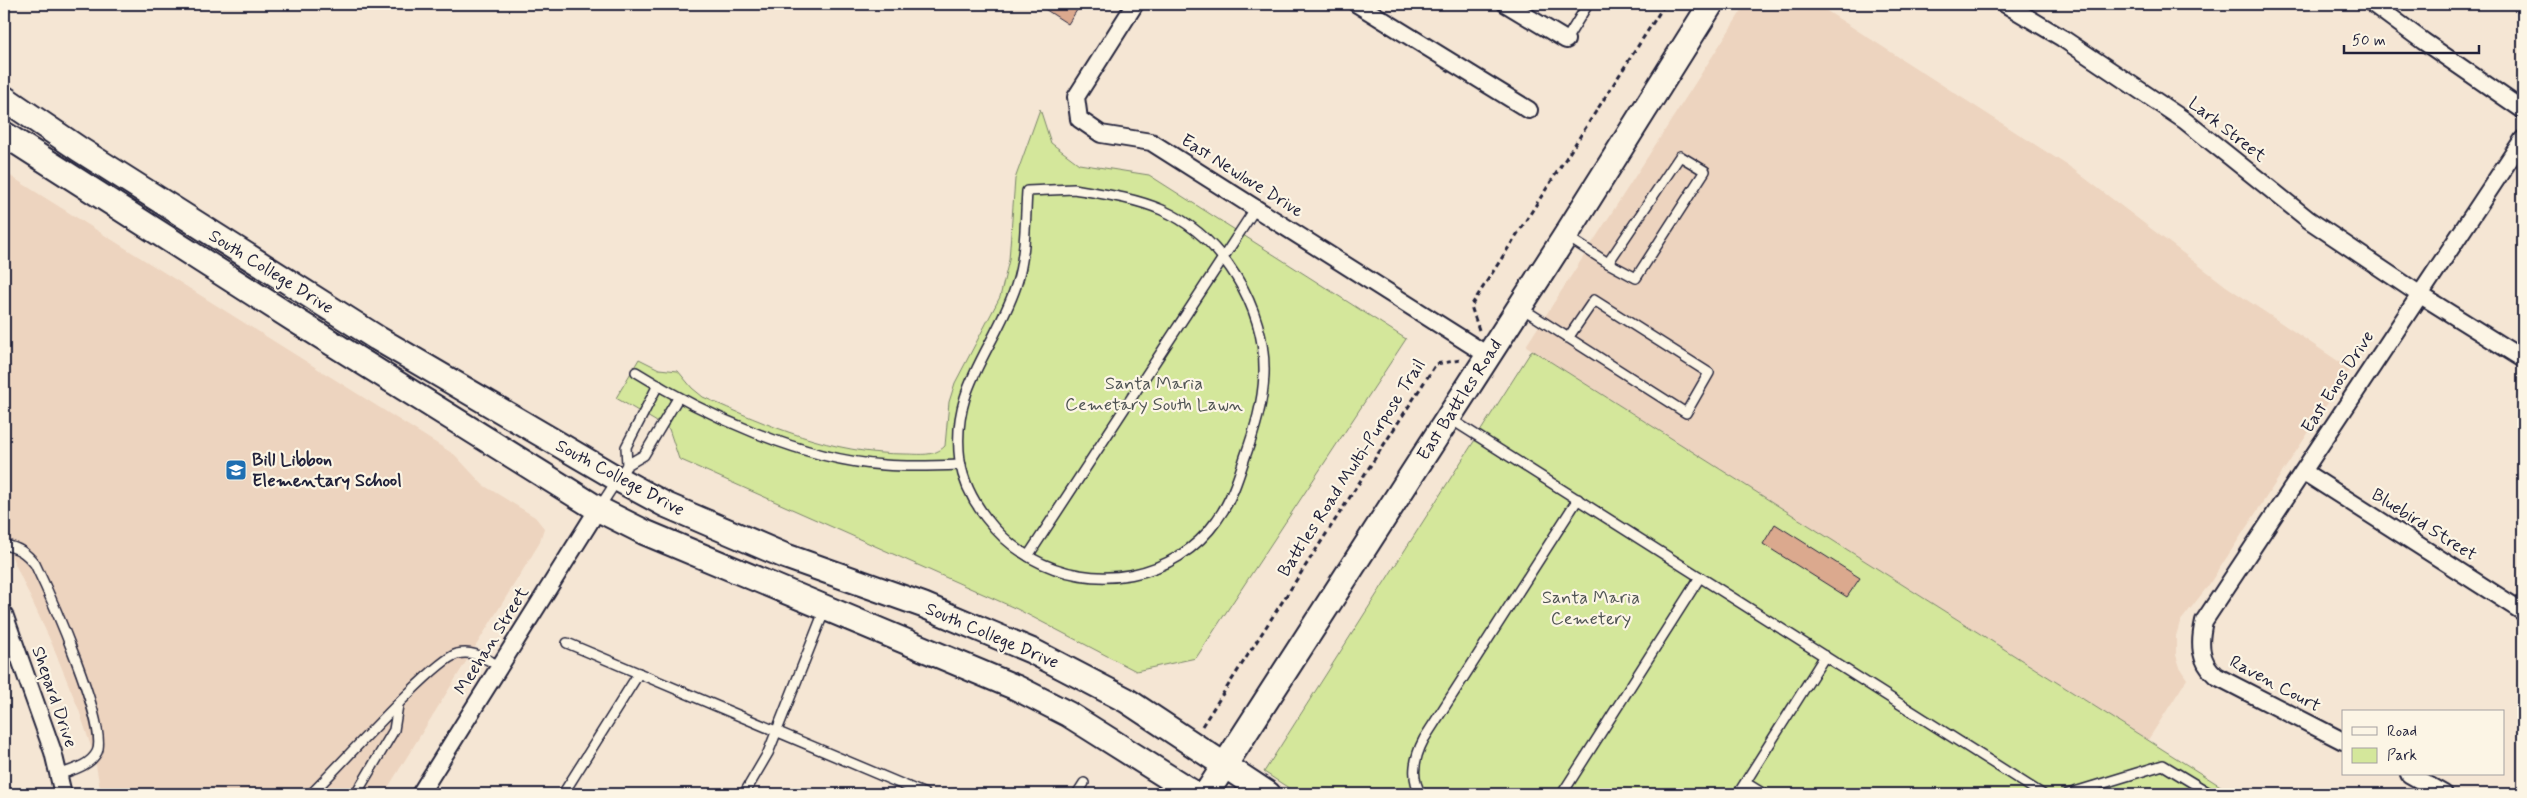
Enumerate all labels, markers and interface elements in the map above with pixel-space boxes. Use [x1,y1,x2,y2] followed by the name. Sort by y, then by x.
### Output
[2344,22,2480,54] scale bar
[2352,31,2386,51] text: 50 m
[2183,92,2271,168] street label: Lark Street
[1176,129,1308,223] street label: East Newlove Drive
[204,224,338,320] street label: South College Drive
[2296,326,2380,438] street label: East Enos Drive
[1412,335,1508,465] street label: East Battles Road
[1272,354,1432,582] street label: Battles Road Multi-Purpose Trail
[1065,372,1243,417] park label: Santa Maria Cemetary South Lawn
[551,434,689,522] street label: South College Drive
[252,448,402,493] place label: Bill Libbon Elementary School
[224,458,248,482] school or university icon: Bill Libbon Elementary School
[2367,483,2481,567] street label: Bluebird Street
[449,582,535,700] street label: Meehan Street
[1542,586,1640,631] park label: Santa Maria Cemetery
[922,597,1062,675] street label: South College Drive
[25,643,83,751] street label: Shepard Drive
[2225,650,2325,718] street label: Raven Court
[2342,710,2504,776] legend
[2387,722,2417,742] text: Road
[2387,746,2417,766] text: Park

